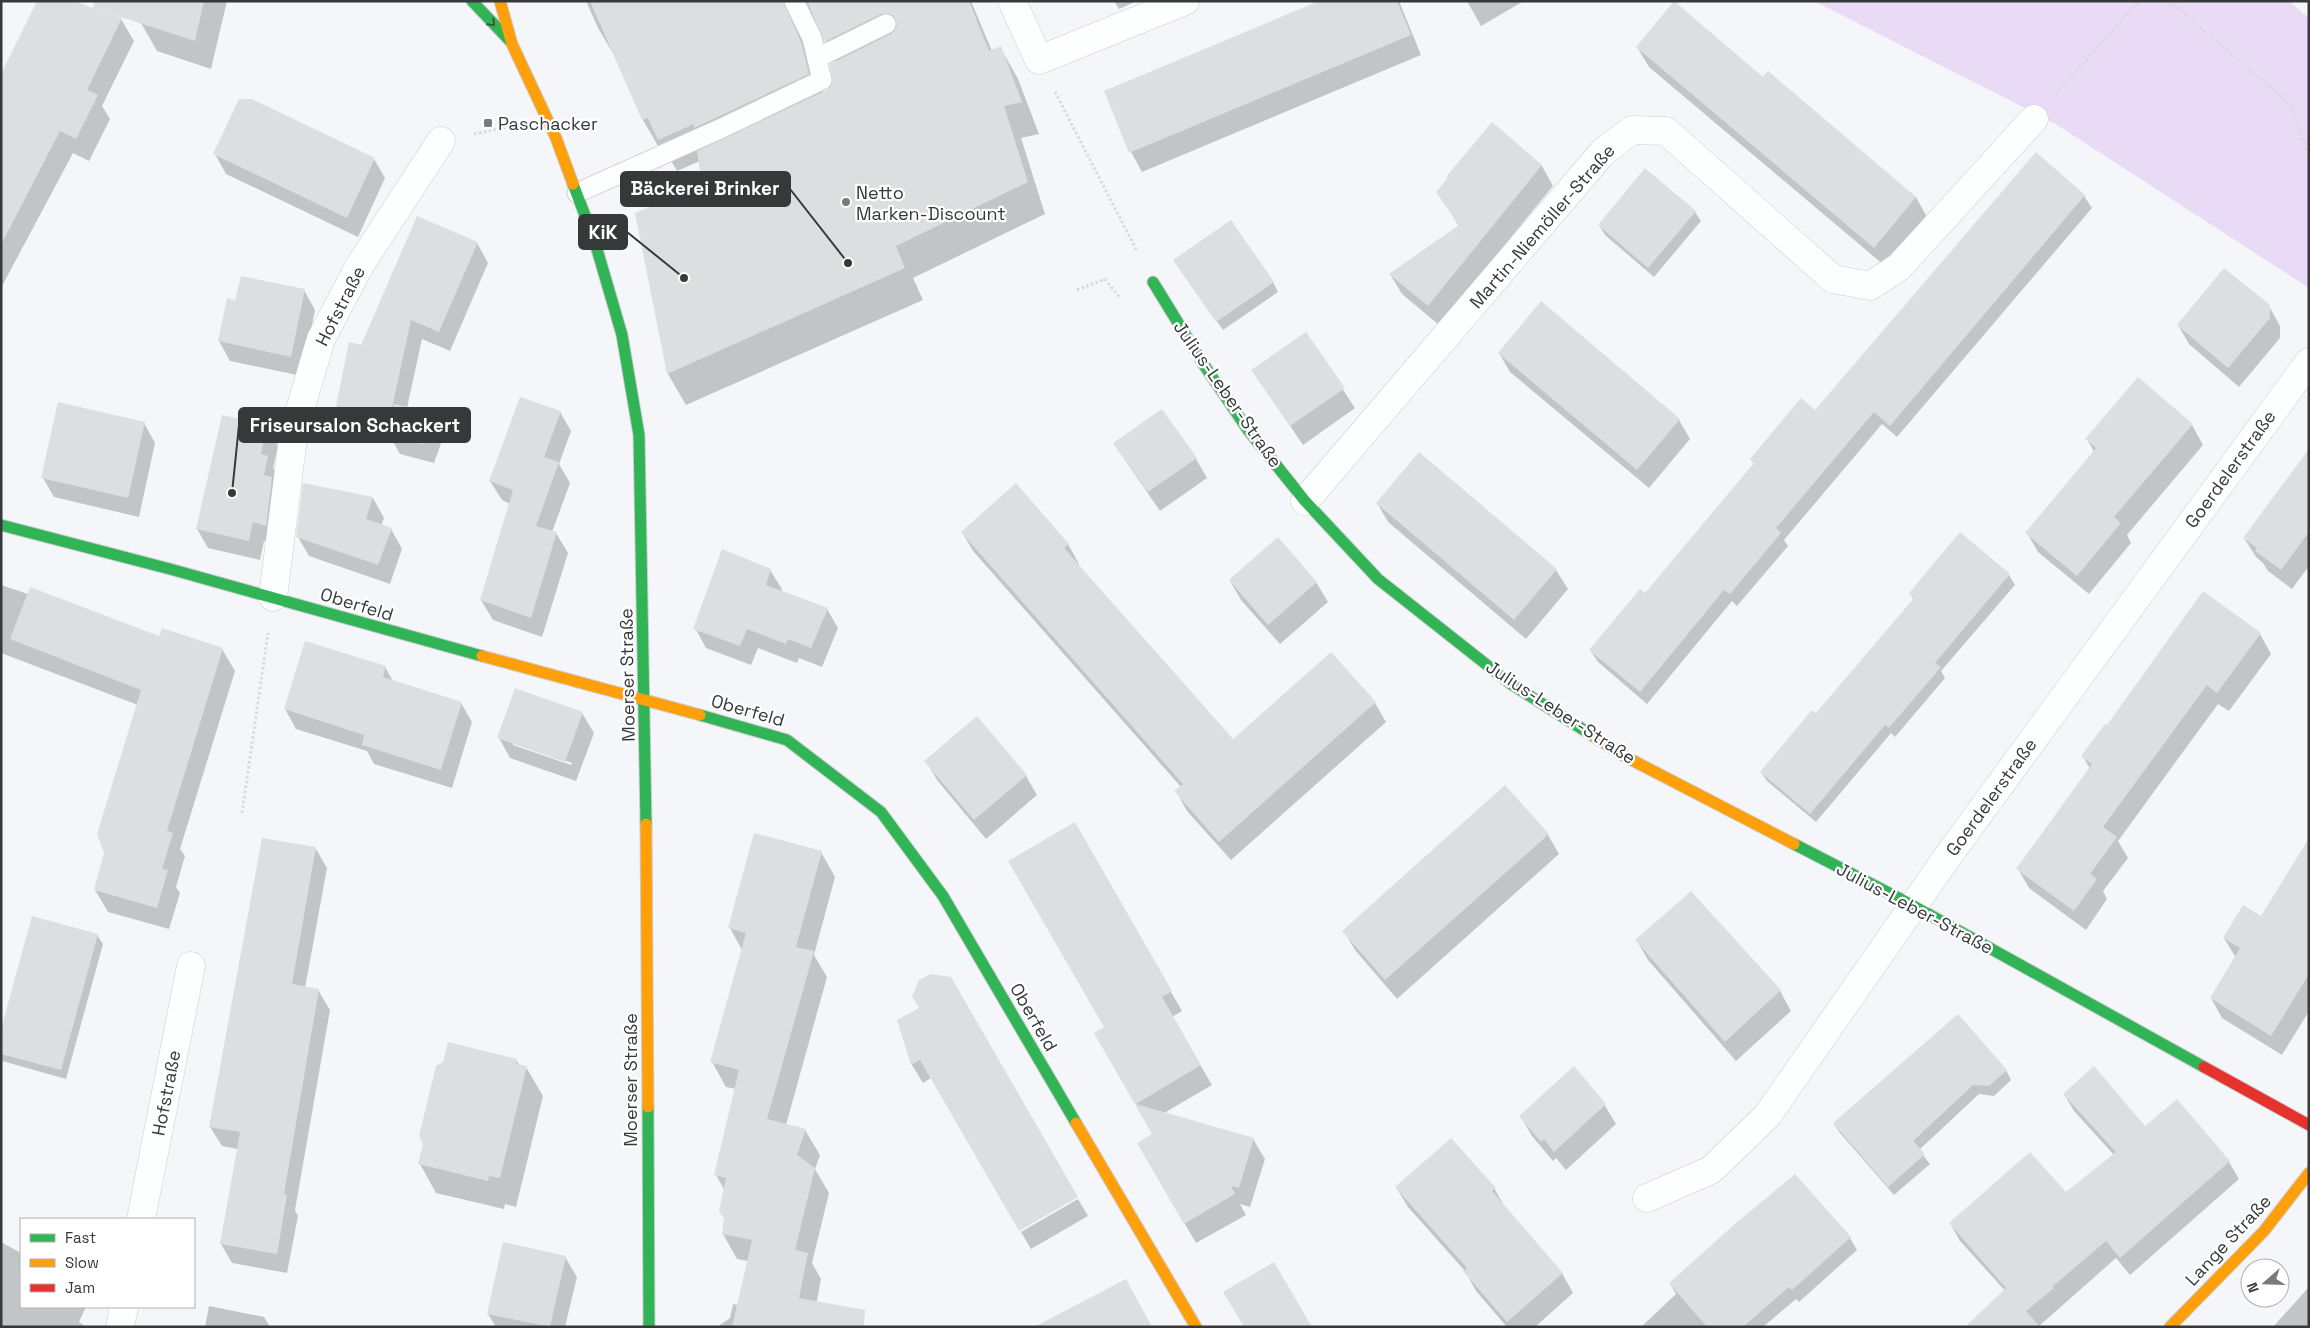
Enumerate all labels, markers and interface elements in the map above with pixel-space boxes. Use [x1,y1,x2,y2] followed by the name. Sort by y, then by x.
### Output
[486,17,495,26] one-way arrow
[498,112,598,135] place label: Paschacker
[482,117,494,129] marker: Paschacker
[1464,139,1620,313] street label: Martin-Niemöller-Straße
[621,172,790,206] callout: Bäckerei Brinker
[630,176,780,201] text: Bäckerei Brinker
[856,181,1006,225] place label: Netto Marken-Discount
[840,196,852,208] marker: Netto Marken-Discount
[579,215,627,249] callout: KiK
[589,220,618,245] text: KiK
[310,262,370,350] street label: Hofstraße
[1169,316,1287,472] street label: Julius-Leber-Straße
[2179,405,2281,533] street label: Goerdelerstraße
[239,408,470,442] callout: Friseursalon Schackert
[250,413,460,438] text: Friseursalon Schackert
[318,582,396,626] street label: Oberfeld
[614,608,640,742] street label: Moerser Straße
[1482,655,1640,769] street label: Julius-Leber-Straße
[709,689,787,731] street label: Oberfeld
[1940,733,2042,861] street label: Goerdelerstraße
[1833,857,1997,959] street label: Julius-Leber-Straße
[1005,979,1063,1055] street label: Oberfeld
[619,1013,642,1147] street label: Moerser Straße
[146,1048,186,1138] street label: Hofstraße
[2180,1190,2276,1290] street label: Lange Straße
[20,1218,195,1308] legend
[65,1228,96,1247] text: Fast
[65,1253,99,1272] text: Slow
[2240,1258,2290,1308] north arrow
[65,1278,95,1297] text: Jam
[2243,1280,2263,1295] text: N

